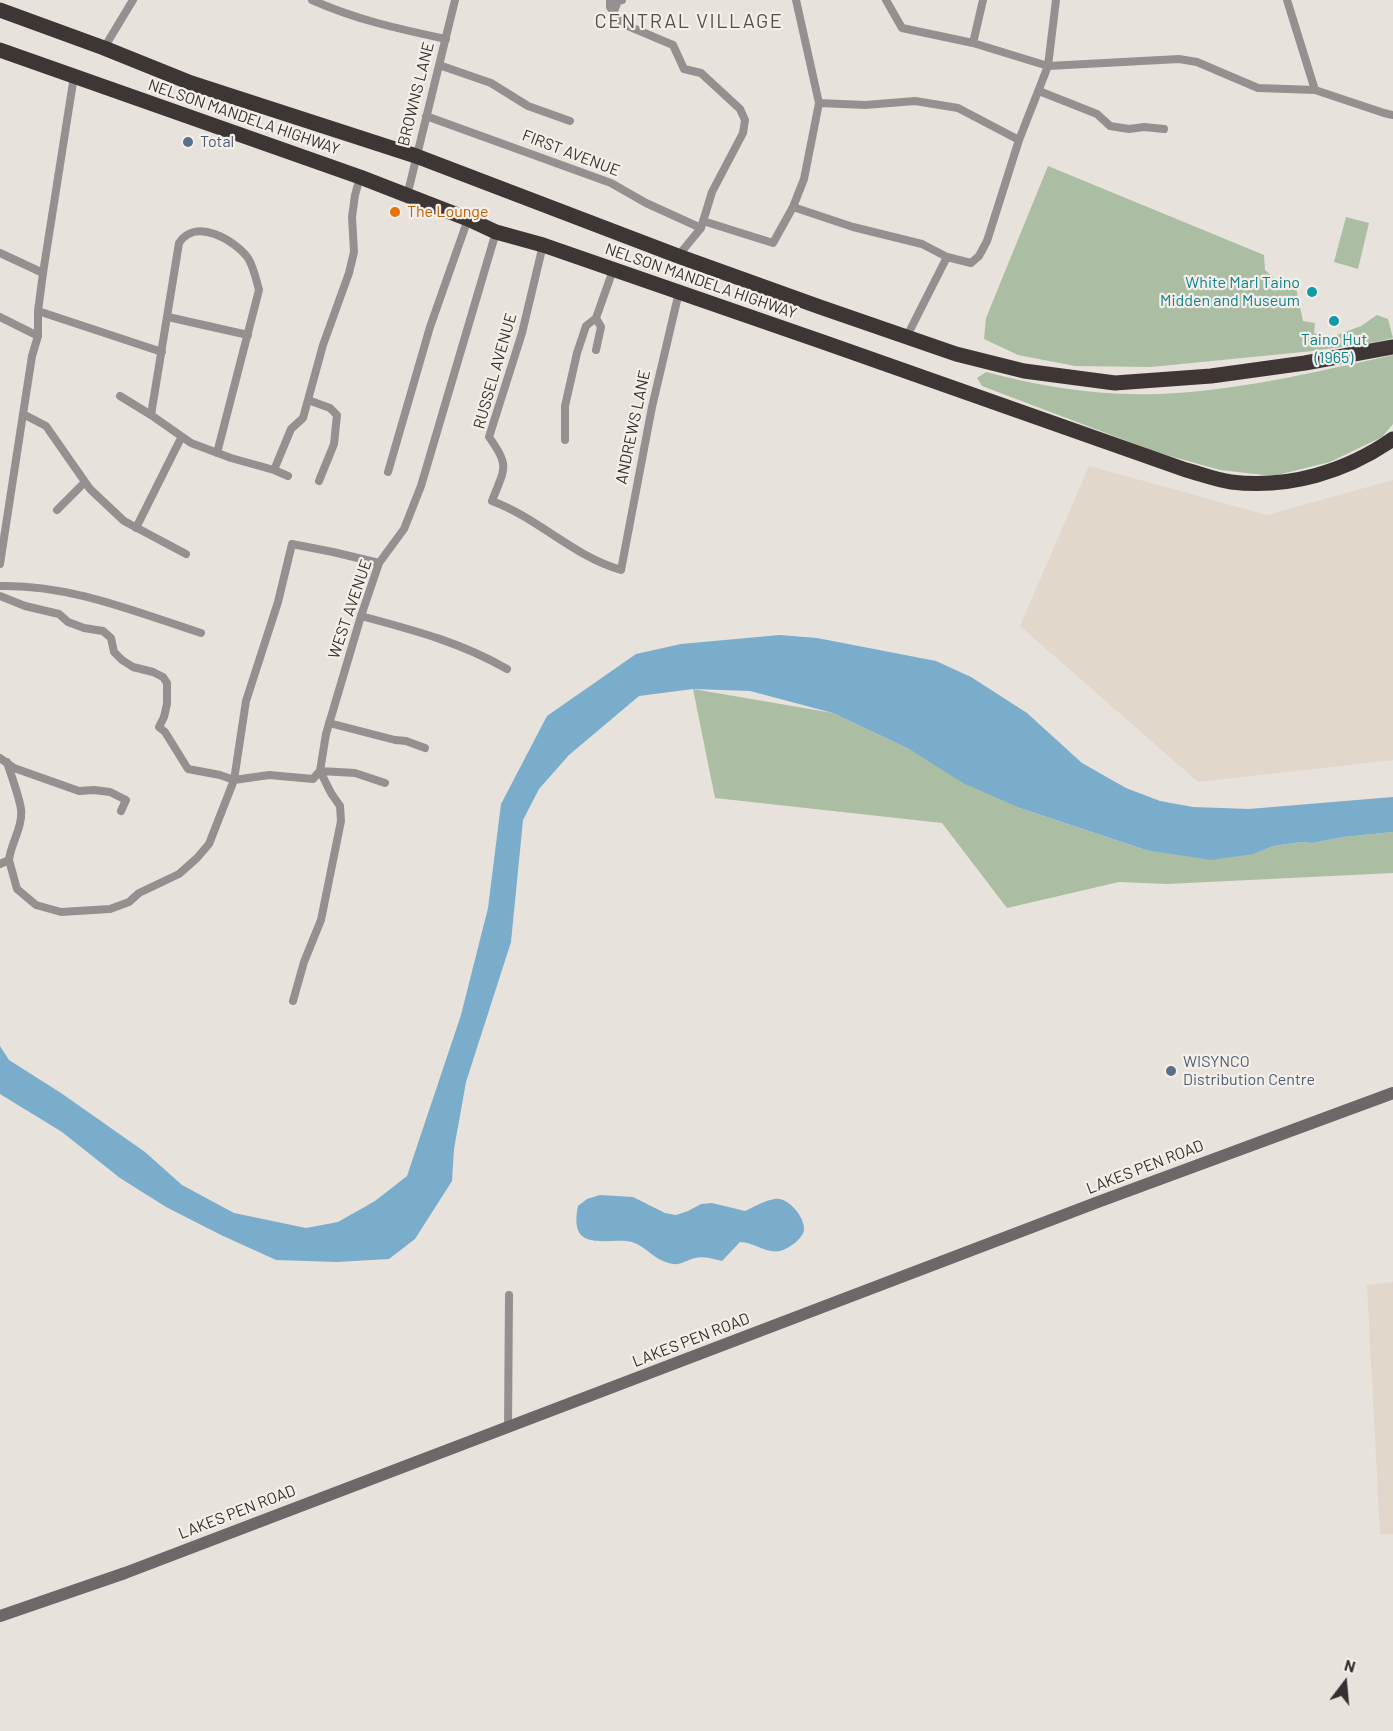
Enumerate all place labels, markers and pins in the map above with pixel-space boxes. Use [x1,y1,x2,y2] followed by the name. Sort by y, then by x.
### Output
[200,132,234,152] place label: Total
[181,135,195,149] marker: Total
[407,202,488,222] place label: The Lounge
[388,205,402,219] marker: The Lounge
[1160,273,1300,311] place label: White Marl Taino Midden and Museum
[1305,285,1319,299] marker: White Marl Taino Midden and Museum
[1327,314,1341,328] marker: Taino Hut (1965)
[1301,330,1367,368] place label: Taino Hut (1965)
[1183,1052,1315,1090] place label: WISYNCO Distribution Centre
[1164,1064,1178,1078] marker: WISYNCO Distribution Centre

